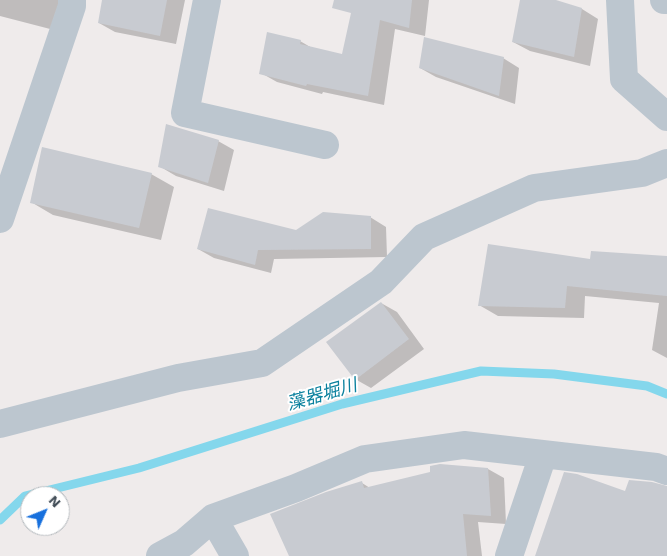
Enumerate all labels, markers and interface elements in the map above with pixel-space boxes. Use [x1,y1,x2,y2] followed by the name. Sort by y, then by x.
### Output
[284,375,360,415] water label: 藻器堀川
[20,486,70,536] north arrow
[46,492,64,511] text: N

